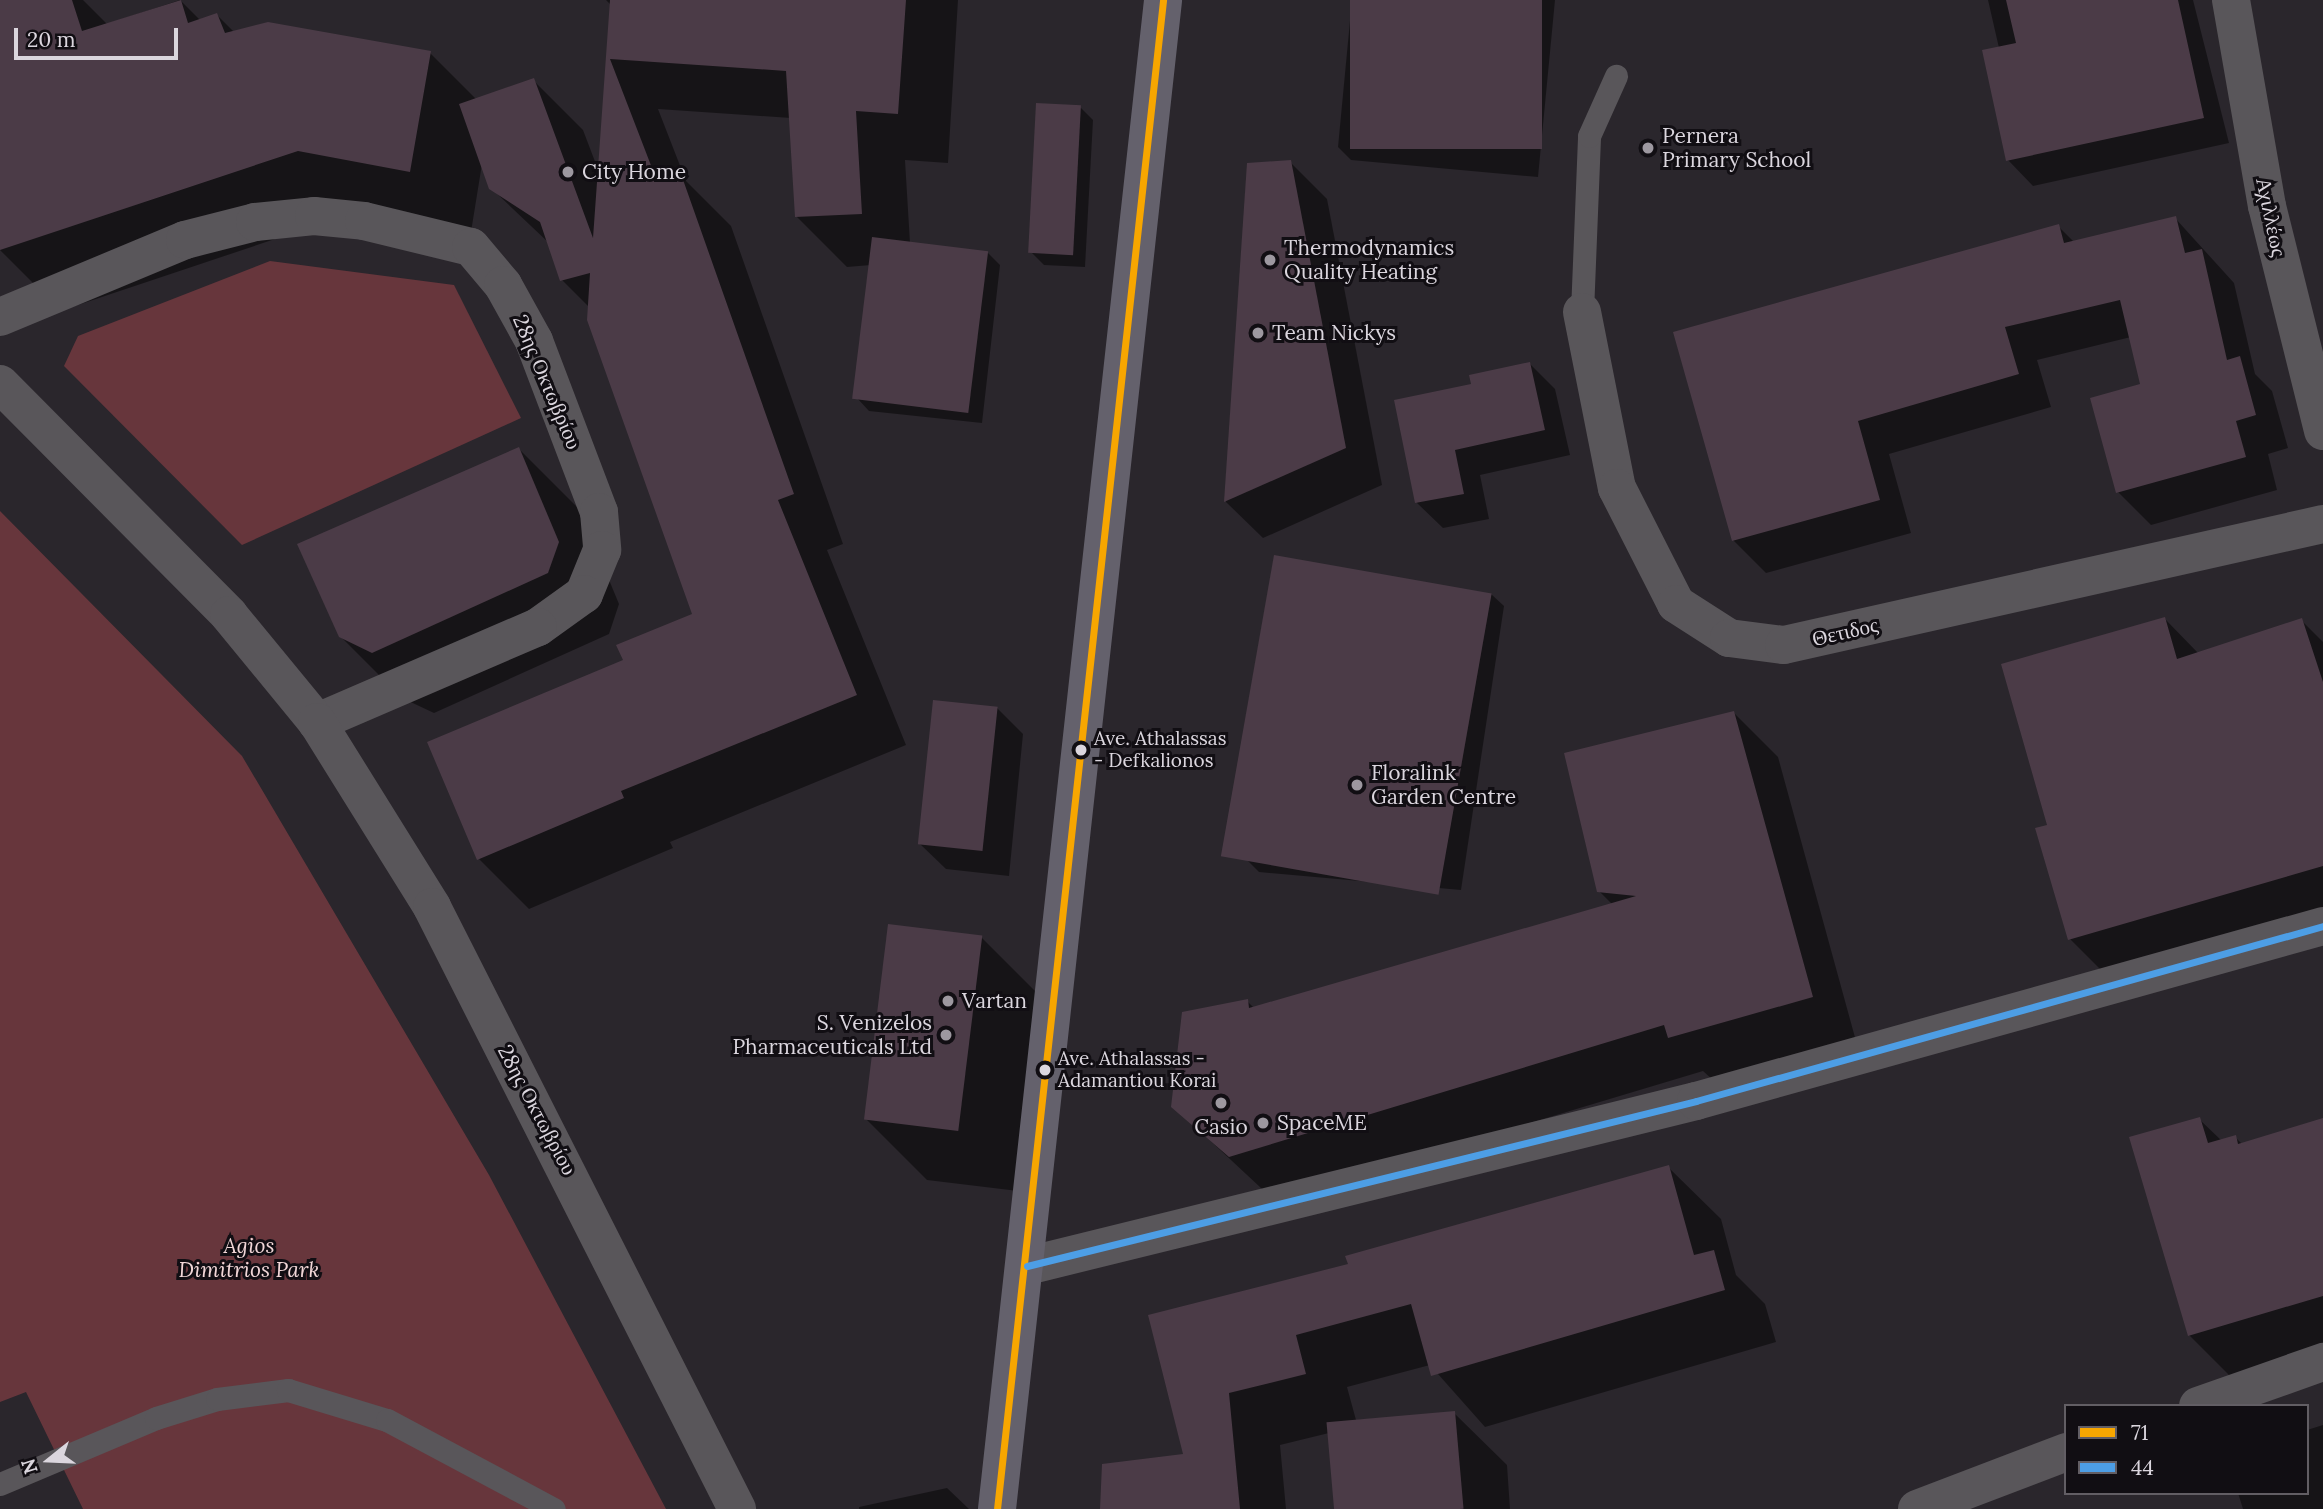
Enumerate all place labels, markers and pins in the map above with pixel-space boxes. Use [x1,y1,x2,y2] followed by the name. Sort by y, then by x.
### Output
[1662,123,1811,173] place label: Pernera Primary School
[1640,140,1656,156] marker: Pernera Primary School
[582,159,686,185] place label: City Home
[560,164,576,180] marker: City Home
[1284,235,1454,285] place label: Thermodynamics Quality Heating
[1262,252,1278,268] marker: Thermodynamics Quality Heating
[1272,320,1396,346] place label: Team Nickys
[1250,325,1266,341] marker: Team Nickys
[1094,728,1226,772] place label: Ave. Athalassas - Defkalionos
[1074,743,1088,757] marker: Ave. Athalassas - Defkalionos
[1371,760,1516,810] place label: Floralink Garden Centre
[1349,777,1365,793] marker: Floralink Garden Centre
[962,988,1027,1014] place label: Vartan
[940,993,956,1009] marker: Vartan
[733,1010,932,1060] place label: S. Venizelos Pharmaceuticals Ltd
[938,1027,954,1043] marker: S. Venizelos Pharmaceuticals Ltd
[1058,1048,1216,1092] place label: Ave. Athalassas - Adamantiou Korai
[1038,1063,1052,1077] marker: Ave. Athalassas - Adamantiou Korai
[1213,1095,1229,1111] marker: Casio
[1277,1110,1367,1136] place label: SpaceME
[1194,1114,1248,1140] place label: Casio
[1255,1115,1271,1131] marker: SpaceME

